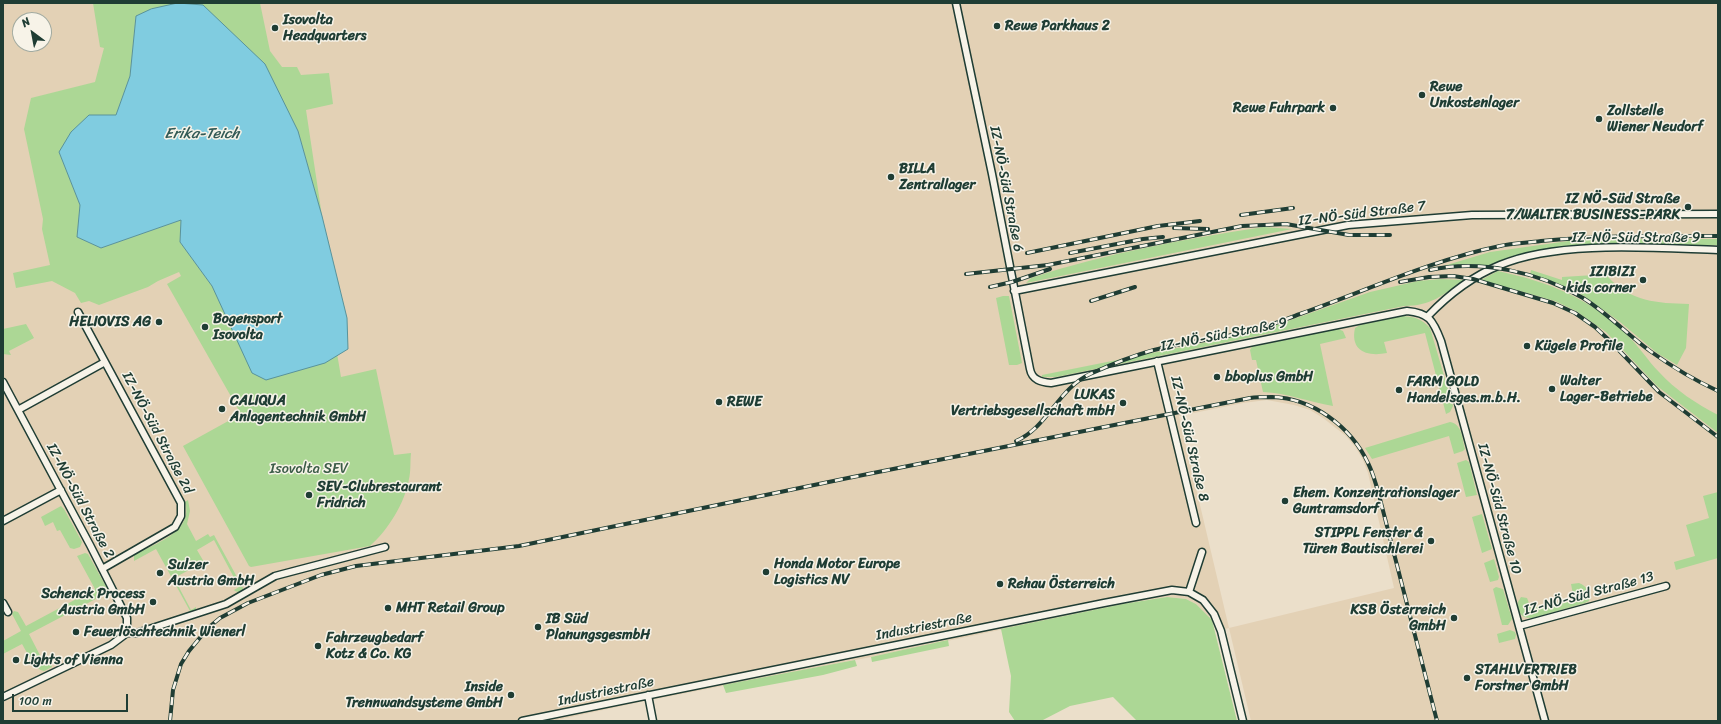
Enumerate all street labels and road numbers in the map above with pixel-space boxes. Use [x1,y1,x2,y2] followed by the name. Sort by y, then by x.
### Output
[986,125,1026,253] street label: IZ-NÖ-Süd Straße 6
[1297,198,1427,230] street label: IZ-NÖ-Süd Straße 7
[1572,230,1700,246] street label: IZ-NÖ-Süd Straße 9
[1159,314,1289,356] street label: IZ-NÖ-Süd Straße 9
[118,369,196,497] street label: IZ-NÖ-Süd Straße 2d
[1166,375,1212,503] street label: IZ-NÖ-Süd Straße 8
[43,441,117,561] street label: IZ-NÖ-Süd Straße 2
[1473,442,1525,576] street label: IZ-NÖ-Süd Straße 10
[1522,569,1656,619] street label: IZ-NÖ-Süd Straße 13
[874,609,974,645] street label: Industriestraße
[556,674,656,710] street label: Industriestraße

